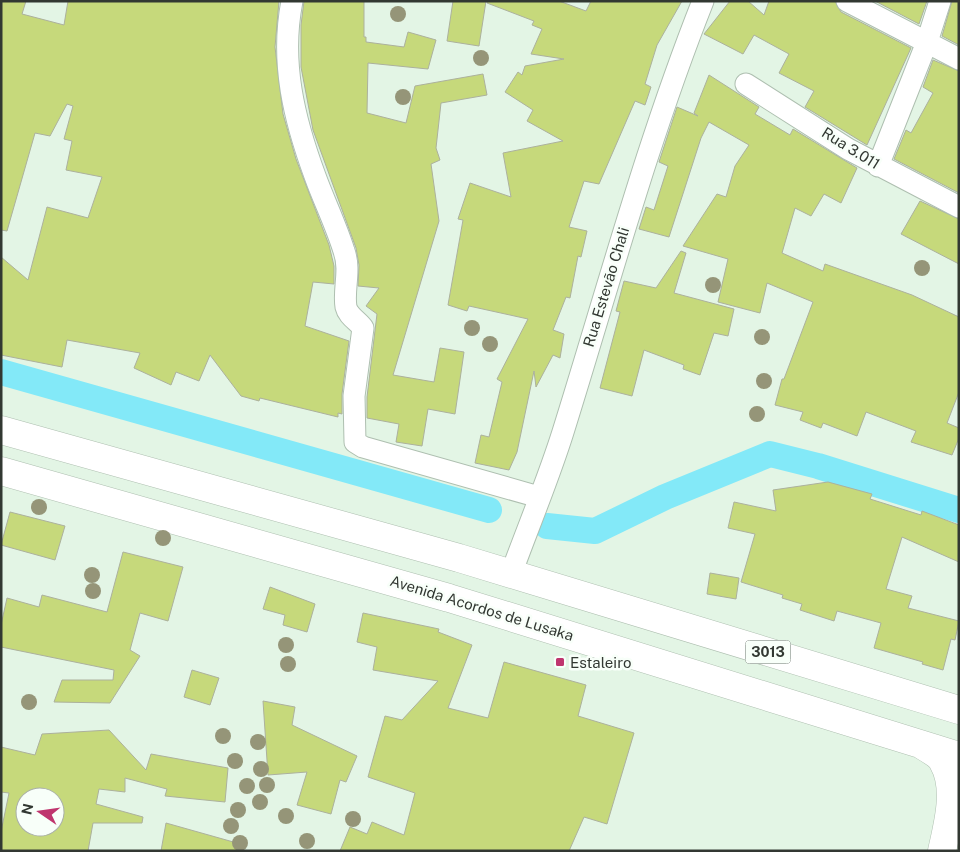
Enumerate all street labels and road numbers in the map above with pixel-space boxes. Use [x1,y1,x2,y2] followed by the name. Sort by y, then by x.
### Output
[819,124,883,172] street label: Rua 3.011
[580,225,632,349] street label: Rua Estevão Chali
[388,572,576,644] street label: Avenida Acordos de Lusaka
[746,640,790,664] road number: 3013

